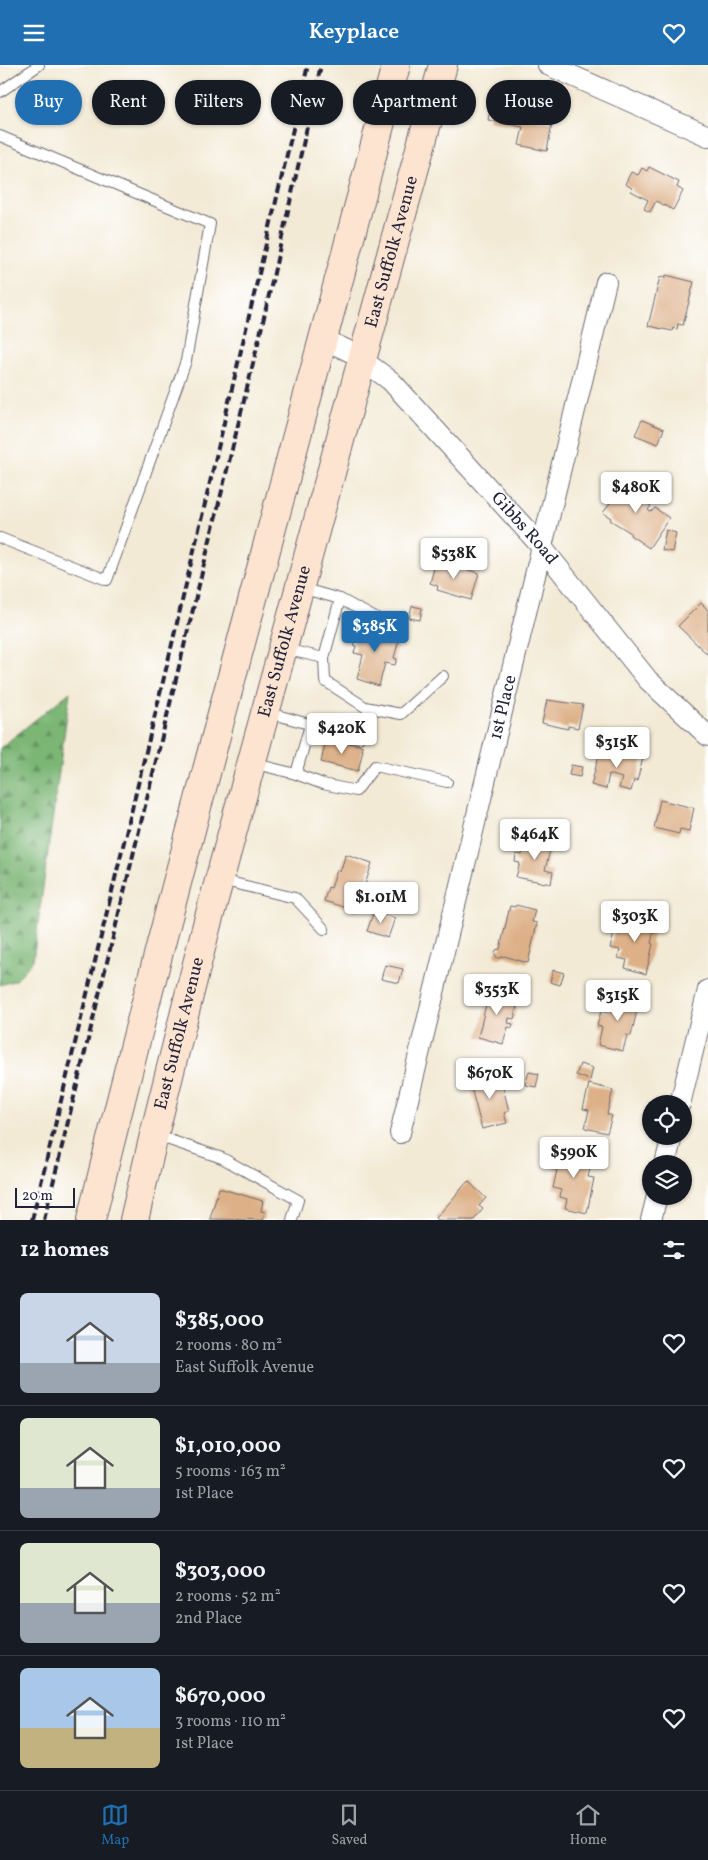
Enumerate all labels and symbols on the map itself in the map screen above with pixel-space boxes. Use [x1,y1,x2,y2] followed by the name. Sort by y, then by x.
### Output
[359,173,425,331] street label: East Suffolk Avenue
[601,471,671,514] pin: $480K
[485,486,564,570] street label: Gibbs Road
[419,537,489,580] pin: $538K
[252,563,318,720] street label: East Suffolk Avenue
[340,611,410,653] pin: $385K
[483,672,523,742] street label: 1st Place
[307,713,377,755] pin: $420K
[582,727,652,769] pin: $315K
[500,819,570,861] pin: $464K
[340,881,422,924] pin: $1.01M
[600,901,670,943] pin: $303K
[148,954,211,1112] street label: East Suffolk Avenue
[462,973,532,1016] pin: $353K
[583,979,653,1022] pin: $315K
[455,1057,525,1100] pin: $670K
[539,1137,609,1179] pin: $590K
[15,1185,75,1208] scale bar

